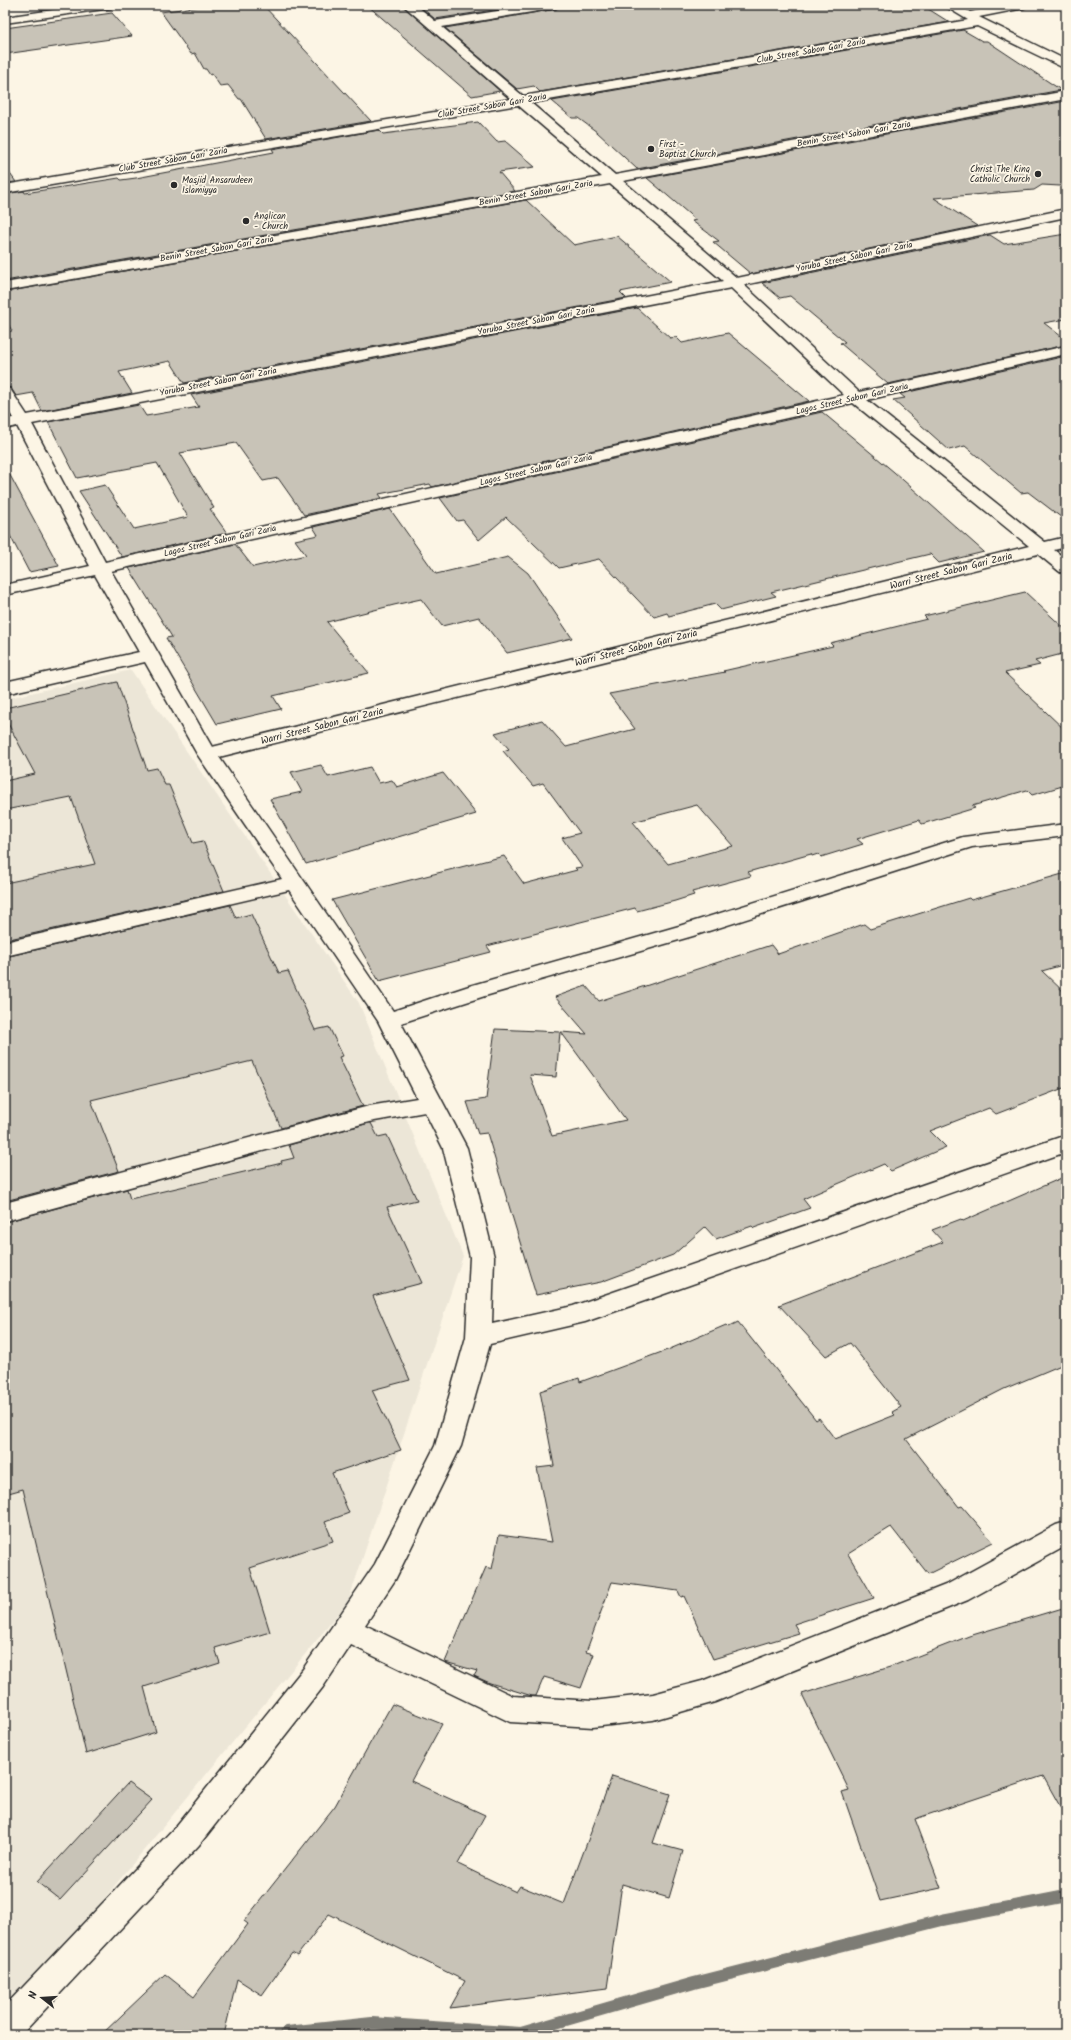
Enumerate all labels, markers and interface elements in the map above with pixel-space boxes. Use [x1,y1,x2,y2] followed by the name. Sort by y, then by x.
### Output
[755,34,867,68] street label: Club Street Sabon Gari Zaria
[436,89,548,123] street label: Club Street Sabon Gari Zaria
[796,117,912,151] street label: Benin Street Sabon Gari Zaria
[659,137,716,162] place label: First - Baptist Church
[117,143,229,177] street label: Club Street Sabon Gari Zaria
[646,144,656,154] marker: First - Baptist Church
[970,162,1030,187] place label: Christ The King Catholic Church
[1033,169,1043,179] marker: Christ The King Catholic Church
[182,173,253,198] place label: Masjid Ansarudeen Islamiyya
[478,176,594,210] street label: Benin Street Sabon Gari Zaria
[169,180,179,190] marker: Masjid Ansarudeen Islamiyya
[254,209,288,234] place label: Anglican - Church
[241,216,251,226] marker: Anglican - Church
[159,232,275,266] street label: Benin Street Sabon Gari Zaria
[794,237,914,277] street label: Yoruba Street Sabon Gari Zaria
[476,302,596,340] street label: Yoruba Street Sabon Gari Zaria
[158,363,278,401] street label: Yoruba Street Sabon Gari Zaria
[794,379,910,419] street label: Lagos Street Sabon Gari Zaria
[478,450,594,490] street label: Lagos Street Sabon Gari Zaria
[162,521,278,561] street label: Lagos Street Sabon Gari Zaria
[888,548,1014,594] street label: Warri Street Sabon Gari Zaria
[573,625,699,671] street label: Warri Street Sabon Gari Zaria
[259,703,385,749] street label: Warri Street Sabon Gari Zaria
[22,1978,62,2018] north arrow
[24,1989,43,2001] text: N

